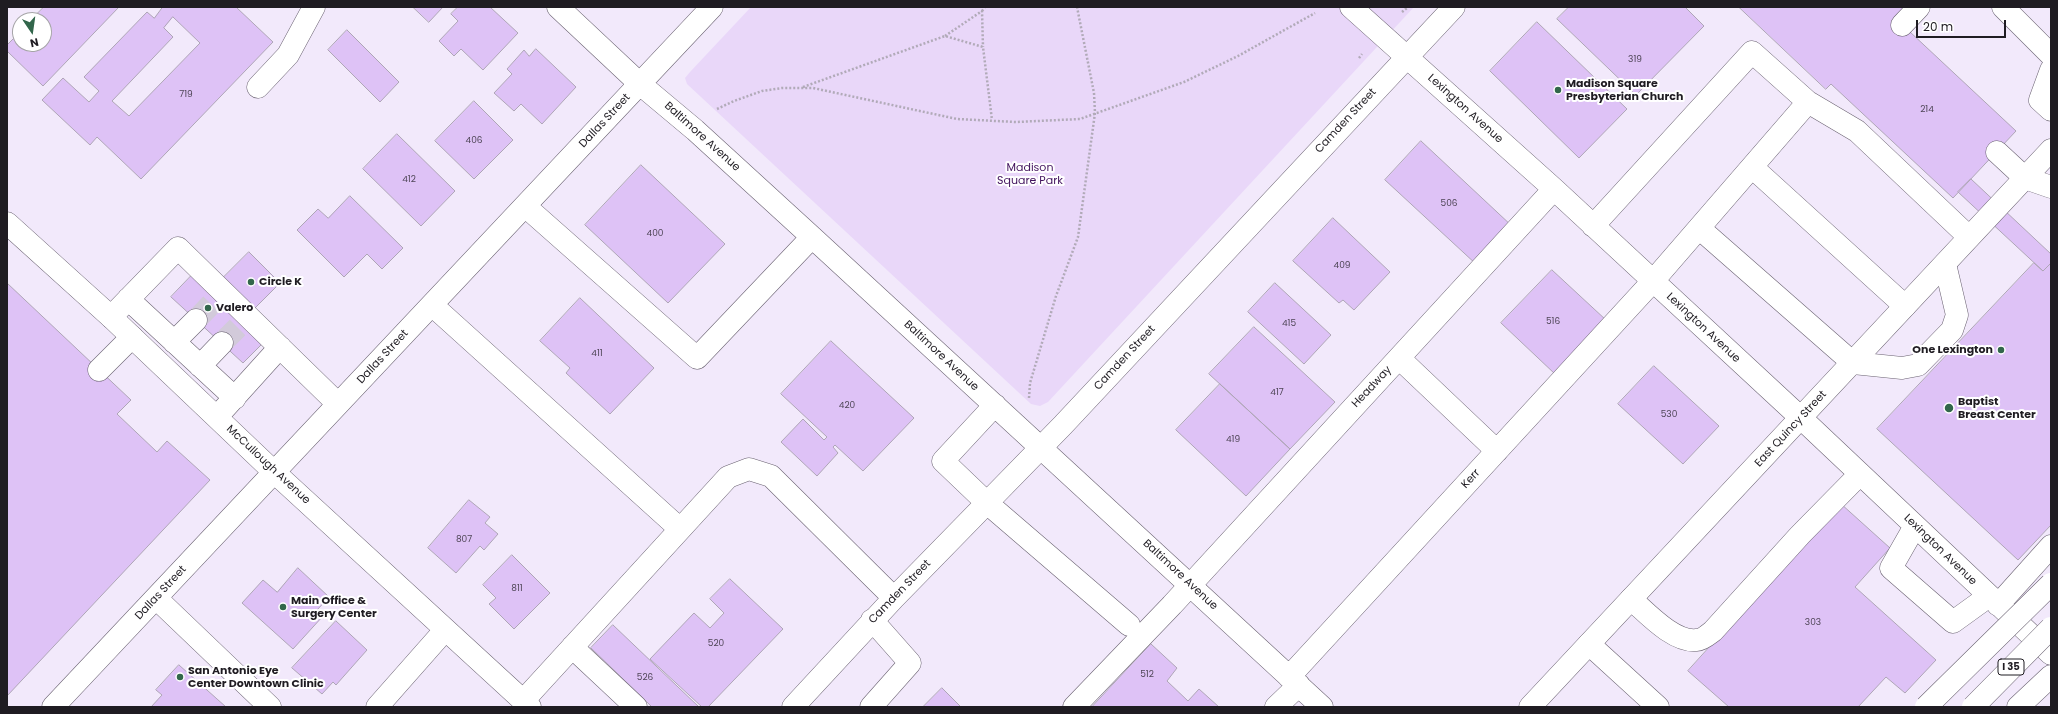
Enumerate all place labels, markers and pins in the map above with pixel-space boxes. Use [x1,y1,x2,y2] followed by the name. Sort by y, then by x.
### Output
[1566,77,1683,103] place label: Madison Square Presbyterian Church
[1553,85,1563,95] marker: Madison Square Presbyterian Church
[259,275,302,289] place label: Circle K
[246,277,256,287] marker: Circle K
[216,301,253,315] place label: Valero
[203,303,213,313] marker: Valero
[1912,343,1993,357] place label: One Lexington
[1996,345,2006,355] marker: One Lexington
[1958,395,2036,421] place label: Baptist Breast Center
[1943,402,1955,414] marker: Baptist Breast Center
[291,594,377,620] place label: Main Office & Surgery Center
[278,602,288,612] marker: Main Office & Surgery Center
[188,664,324,690] place label: San Antonio Eye Center Downtown Clinic
[175,672,185,682] marker: San Antonio Eye Center Downtown Clinic

